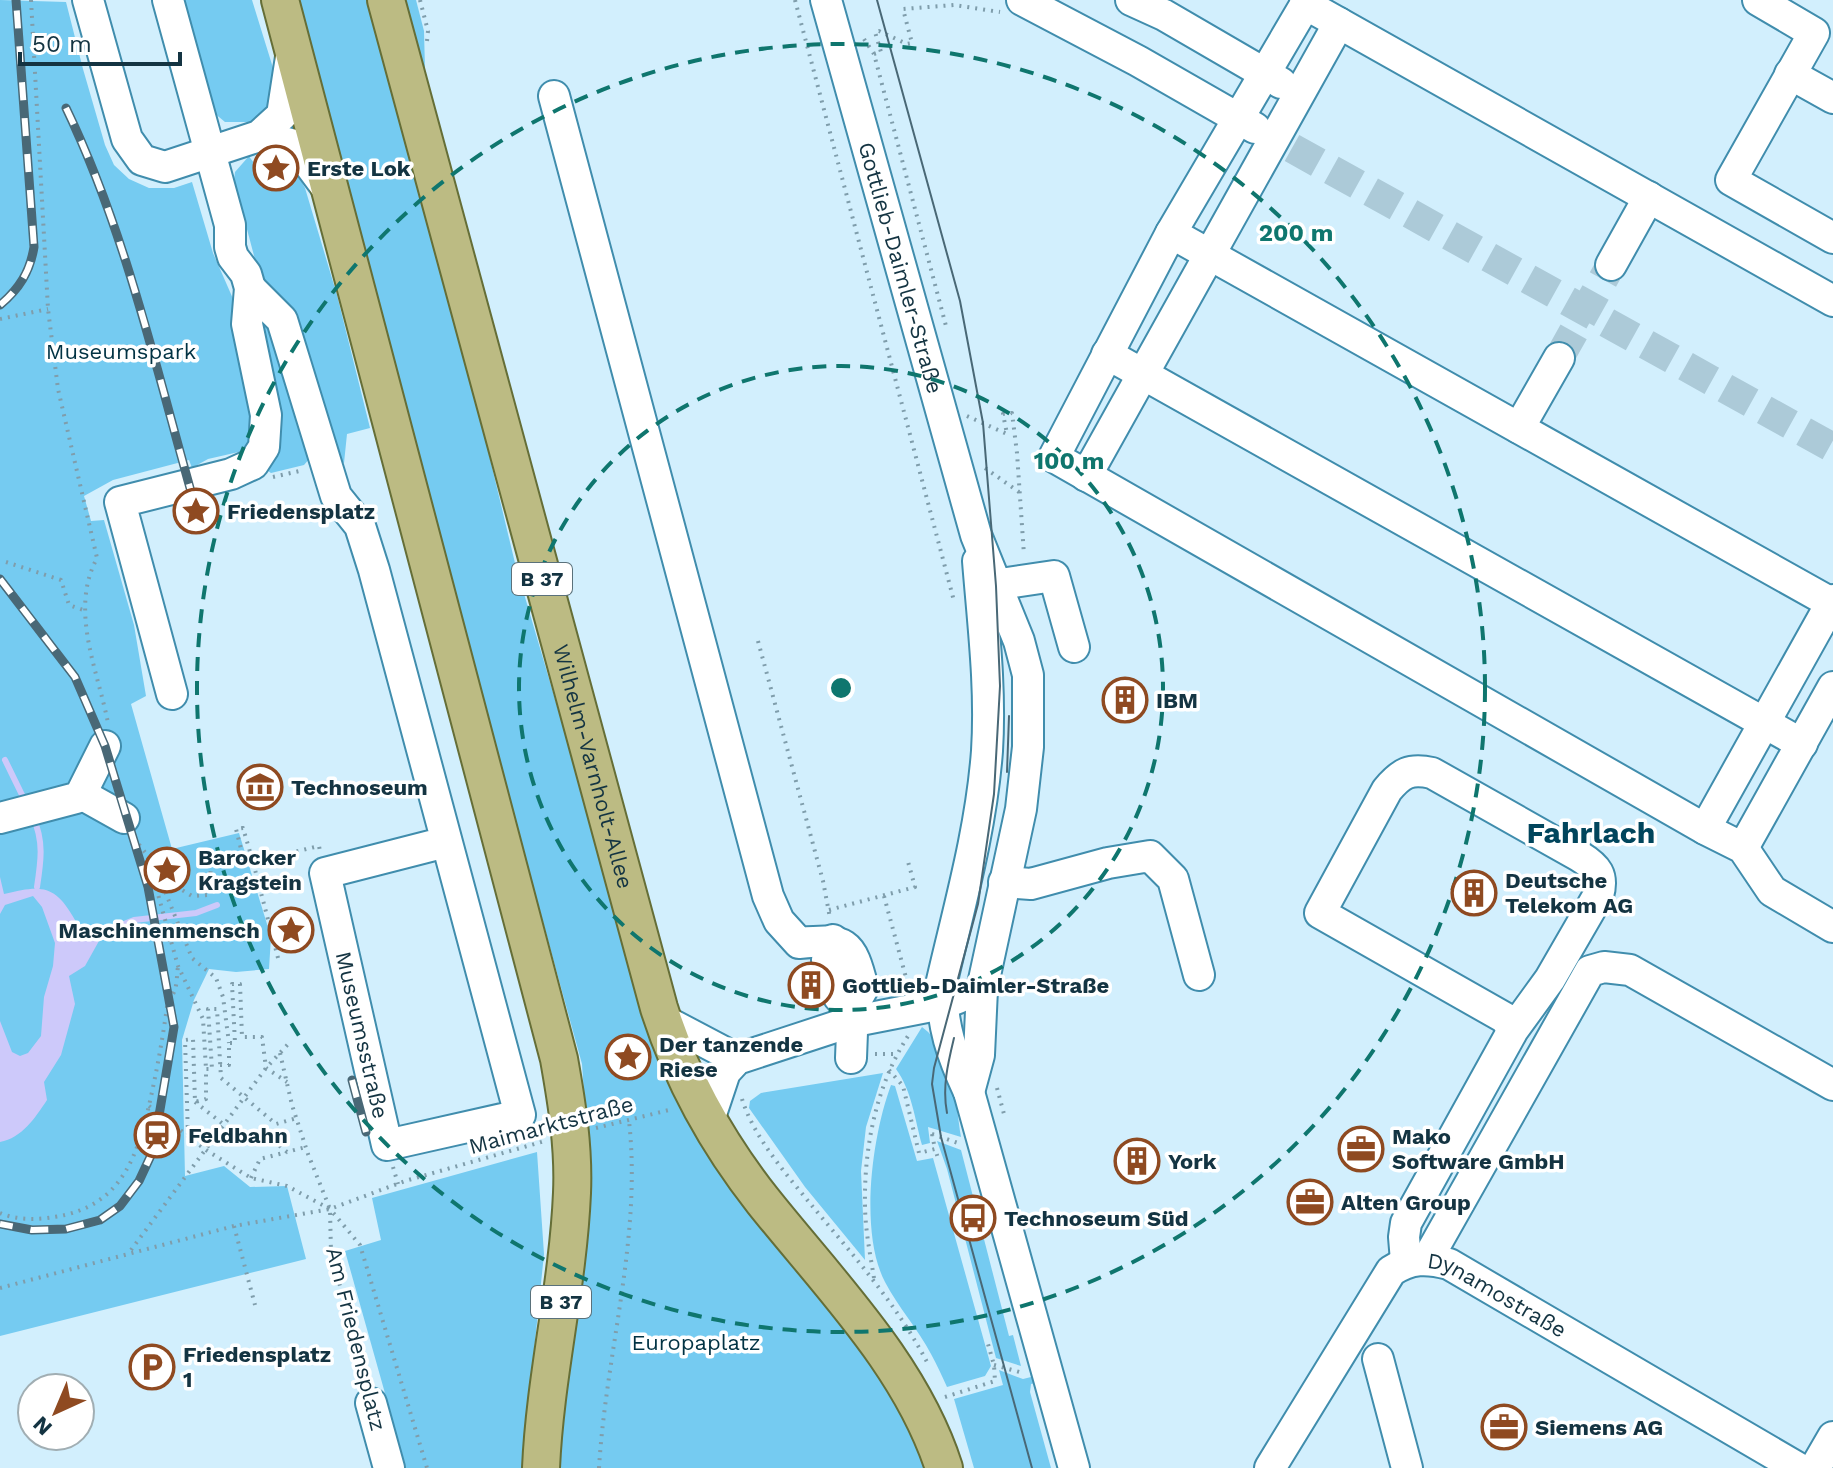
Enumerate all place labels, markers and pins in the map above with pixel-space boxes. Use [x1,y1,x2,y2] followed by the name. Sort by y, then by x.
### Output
[252,144,300,192] place icon: Erste Lok
[307,156,411,181] place label: Erste Lok
[172,487,220,535] place icon: Friedensplatz
[227,499,375,524] place label: Friedensplatz
[827,674,855,702] centre of rings
[1101,676,1149,724] building icon: IBM
[1156,688,1198,713] place label: IBM
[236,763,284,811] museum icon: Technoseum
[291,775,428,800] place label: Technoseum
[198,845,302,895] place label: Barocker Kragstein
[143,846,191,894] place icon: Barocker Kragstein
[1505,868,1633,918] place label: Deutsche Telekom AG
[1450,869,1498,917] building icon: Deutsche Telekom AG
[267,906,315,954] place icon: Maschinenmensch
[58,918,260,943] place label: Maschinenmensch
[787,961,835,1009] building icon: Gottlieb-Daimler-Straße
[842,973,1109,998] place label: Gottlieb-Daimler-Straße
[659,1032,803,1082] place label: Der tanzende Riese
[604,1033,652,1081] place icon: Der tanzende Riese
[133,1111,181,1159] station icon: Feldbahn
[188,1123,288,1148] place label: Feldbahn
[1392,1124,1565,1174] place label: Mako Software GmbH
[1337,1125,1385,1173] office icon: Mako Software GmbH
[1113,1137,1161,1185] building icon: York
[1168,1149,1217,1174] place label: York
[1286,1178,1334,1226] office icon: Alten Group
[1341,1190,1471,1215] place label: Alten Group
[949,1194,997,1242] bus stop icon: Technoseum Süd
[1004,1206,1189,1231] place label: Technoseum Süd
[183,1342,331,1392] place label: Friedensplatz 1
[128,1343,176,1391] parking icon: Friedensplatz 1
[1480,1403,1528,1451] office icon: Siemens AG
[1535,1415,1663,1440] place label: Siemens AG

